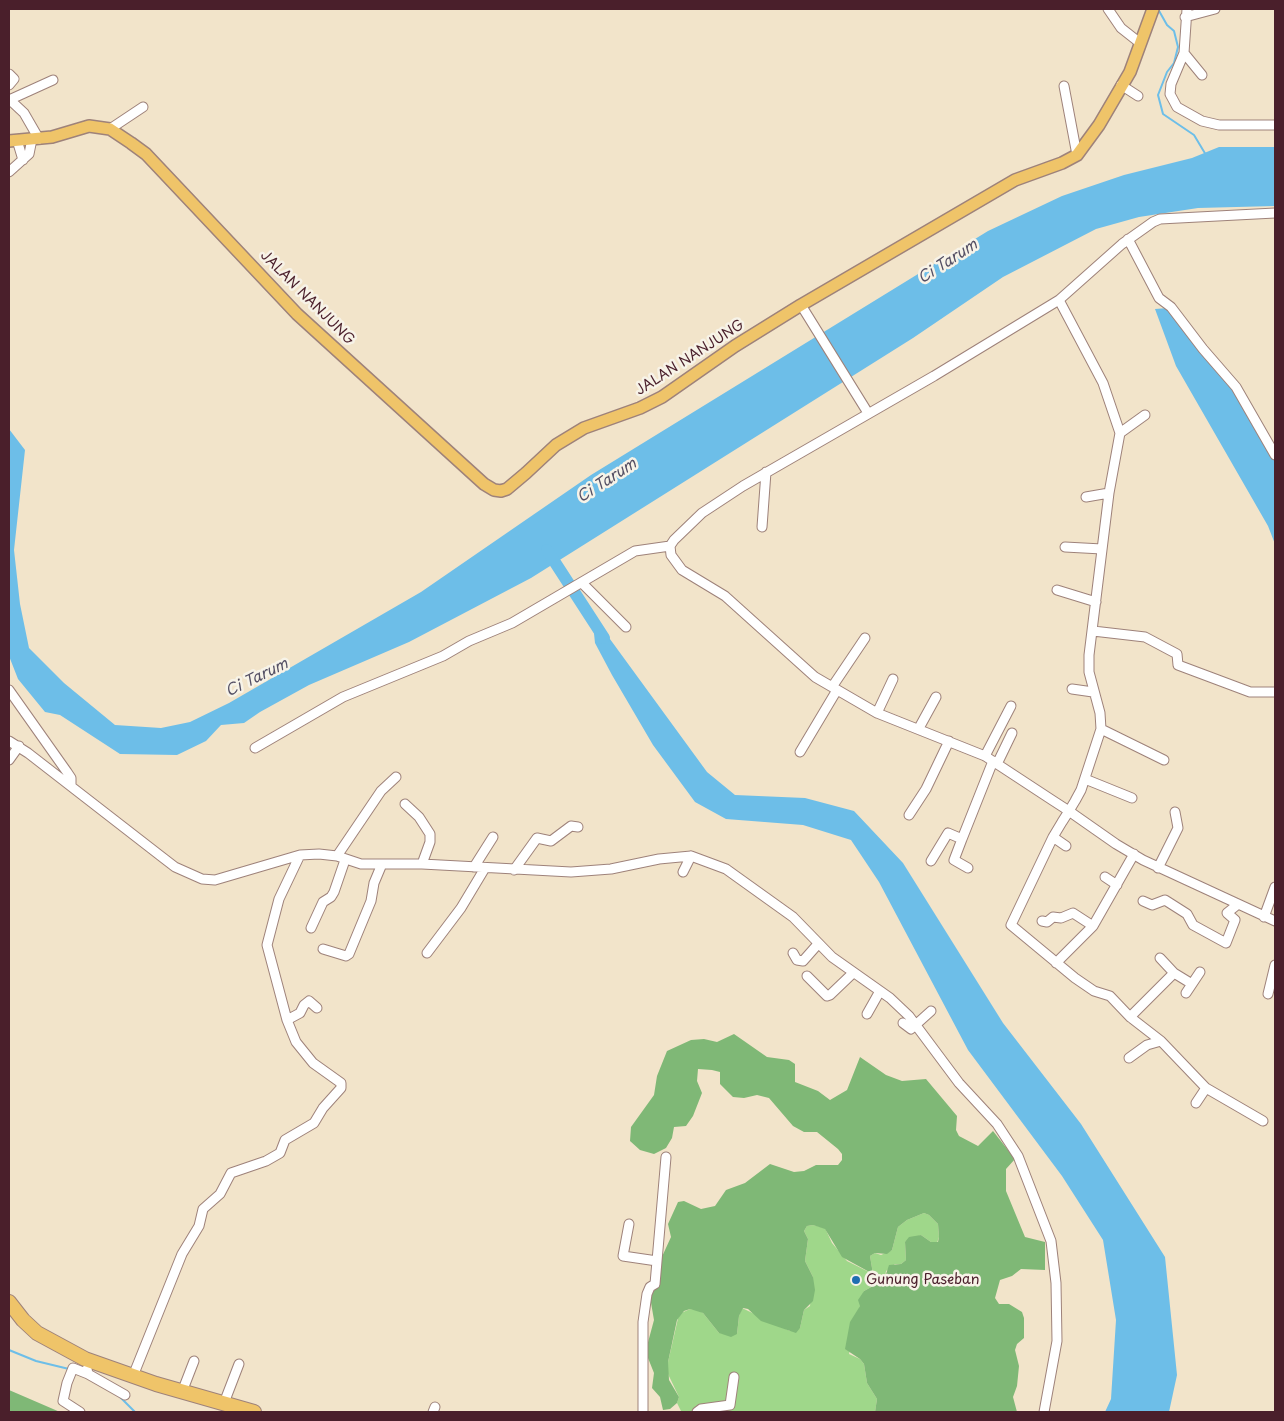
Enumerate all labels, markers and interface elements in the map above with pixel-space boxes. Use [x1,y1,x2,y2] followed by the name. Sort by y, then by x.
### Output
[915,236,981,288] water label: Ci Tarum
[256,247,358,349] street label: JALAN NANJUNG
[633,317,747,399] street label: JALAN NANJUNG
[574,455,640,507] water label: Ci Tarum
[223,655,291,701] water label: Ci Tarum
[866,1272,980,1288] place label: Gunung Paseban
[850,1274,862,1286] marker: Gunung Paseban

